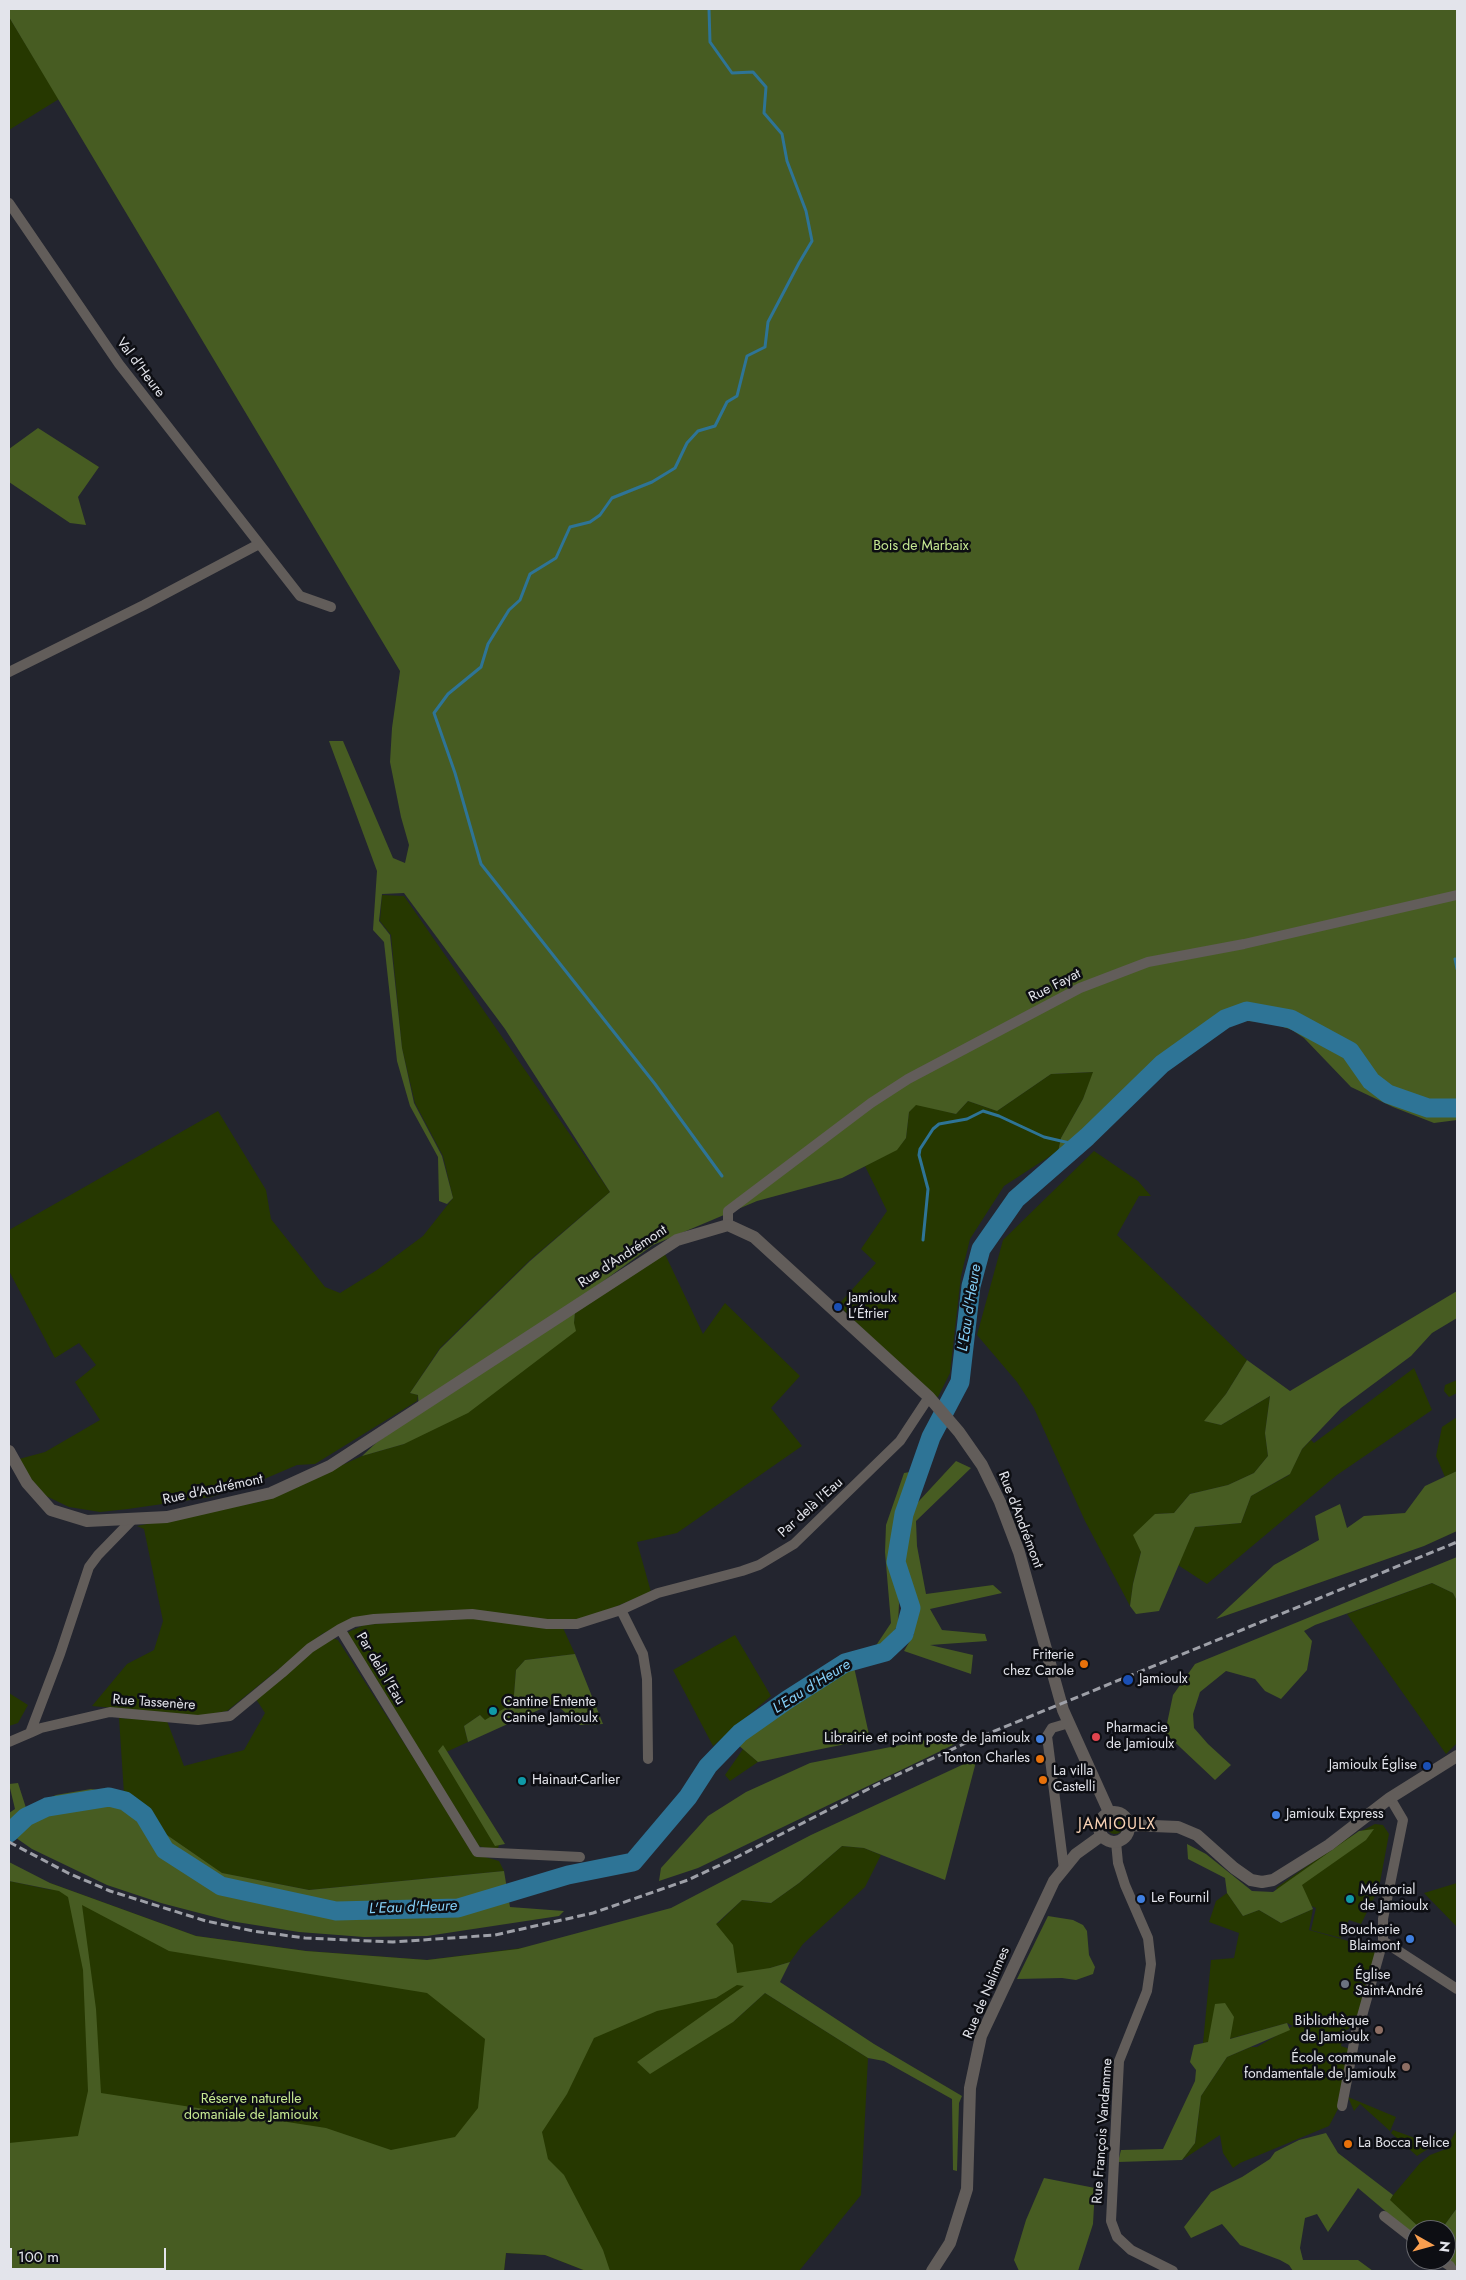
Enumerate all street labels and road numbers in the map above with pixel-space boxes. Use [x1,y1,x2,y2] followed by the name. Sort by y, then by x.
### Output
[112,335,168,401] street label: Val d'Heure
[1026,966,1084,1006] street label: Rue Fayat
[576,1222,670,1292] street label: Rue d'Andrémont
[994,1469,1046,1571] street label: Rue d'Andrémont
[161,1471,265,1509] street label: Rue d'Andrémont
[775,1475,847,1541] street label: Par delà l'Eau
[352,1630,408,1708] street label: Par delà l'Eau
[112,1692,196,1714] street label: Rue Tassenère
[960,1945,1014,2041] street label: Rue de Nalinnes
[1090,2058,1116,2204] street label: Rue François Vandamme

